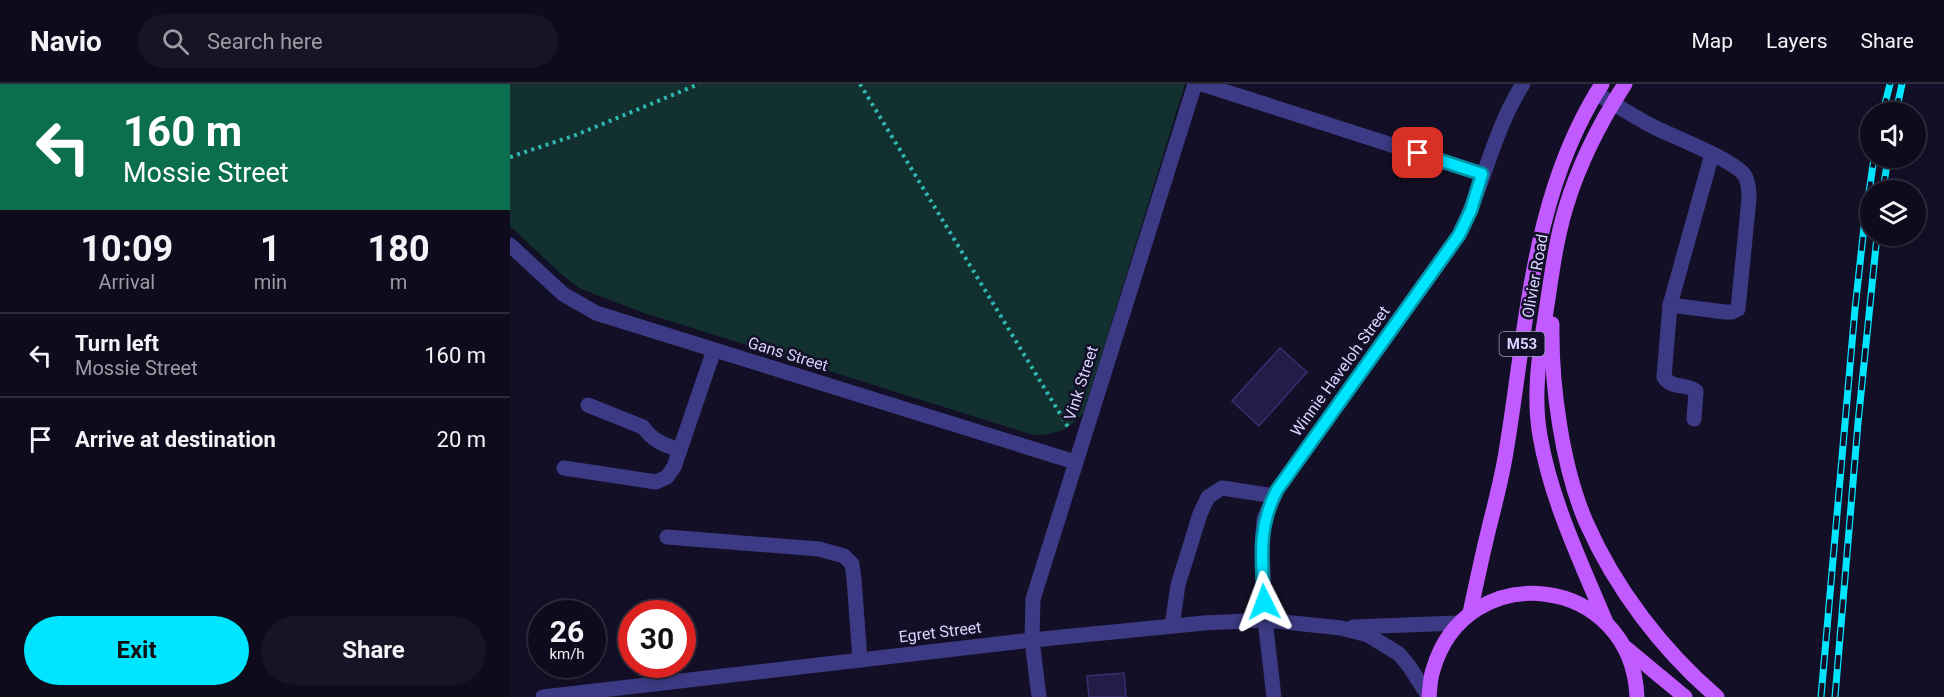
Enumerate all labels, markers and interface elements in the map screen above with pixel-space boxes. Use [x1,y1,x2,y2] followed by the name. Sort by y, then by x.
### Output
[138,14,558,68] search box
[30,25,102,58] text: Navio
[159,25,192,58] icon: search
[207,29,323,54] text: Search here
[1691,29,1733,53] text: Map
[1766,29,1827,53] text: Layers
[1860,29,1914,53] text: Share
[1860,102,1926,246] map controls
[1860,102,1926,168] button: sound
[123,107,242,156] text: 160 m
[24,108,102,186] icon: left
[1392,127,1443,178] pin
[1401,136,1434,169] icon: arrive
[123,157,289,189] text: Mossie Street
[1860,180,1926,246] button: layers
[80,228,173,270] text: 10:09
[260,228,281,270] text: 1
[368,228,430,270] text: 180
[1518,232,1552,320] street label: Olivier Road
[98,270,155,294] text: Arrival
[254,270,287,294] text: min
[390,270,407,294] text: m
[1286,302,1394,440] street label: Winnie Haveloh Street
[75,331,159,356] text: Turn left
[1500,332,1544,356] road number: M53
[746,333,830,375] street label: Gans Street
[24,339,57,372] icon: left
[424,343,486,368] text: 160 m
[1060,343,1102,423] street label: Vink Street
[75,356,198,380] text: Mossie Street
[24,423,57,456] icon: arrive
[75,427,276,452] text: Arrive at destination
[437,427,486,452] text: 20 m
[1232,570,1296,634] position arrow
[618,600,696,678] speed limit sign: 30
[550,614,584,649] text: 26
[24,616,249,685] button: Exit
[261,616,486,685] button: Share
[898,618,982,646] street label: Egret Street
[549,645,585,663] text: km/h

